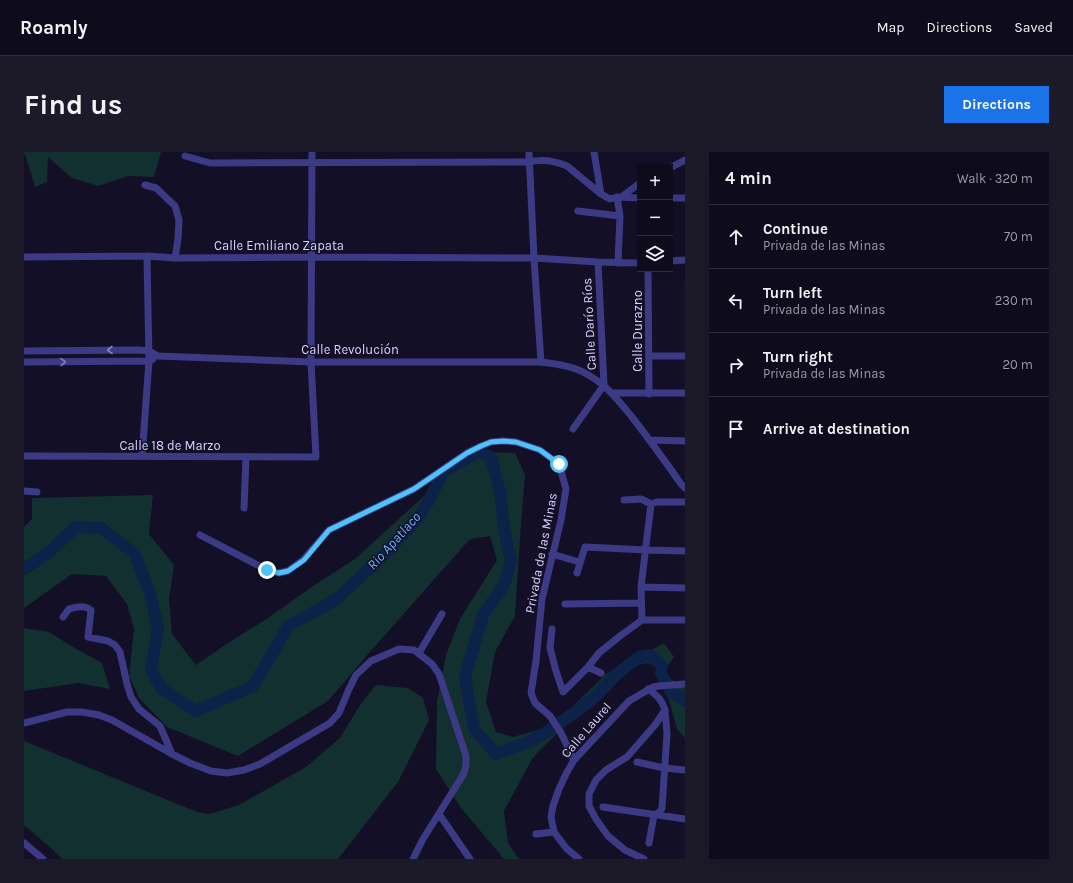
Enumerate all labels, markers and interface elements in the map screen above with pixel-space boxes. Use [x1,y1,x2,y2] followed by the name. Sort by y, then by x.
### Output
[20,17,87,39] text: Roamly
[877,19,905,36] text: Map
[927,19,992,36] text: Directions
[1014,19,1053,36] text: Saved
[944,86,1049,123] button: Directions
[24,88,123,121] text: Find us
[637,164,673,272] map controls
[637,164,673,200] button: +
[725,168,772,188] text: 4 min
[957,171,1033,186] text: Walk · 320 m
[637,200,673,236] button: −
[763,220,828,238] text: Continue
[725,226,747,248] icon: ahead
[1004,229,1033,244] text: 70 m
[637,236,673,272] button: layers
[214,238,344,253] street label: Calle Emiliano Zapata
[763,238,885,253] text: Privada de las Minas
[579,277,599,371] street label: Calle Darío Ríos
[763,284,822,302] text: Turn left
[630,290,645,372] street label: Calle Durazno
[725,290,747,312] icon: left
[995,293,1033,308] text: 230 m
[763,302,885,317] text: Privada de las Minas
[301,342,399,357] street label: Calle Revolución
[107,346,113,354] one-way arrow
[763,348,833,366] text: Turn right
[725,354,747,376] icon: right
[1003,357,1033,372] text: 20 m
[60,358,66,366] one-way arrow
[763,366,885,381] text: Privada de las Minas
[725,418,747,440] icon: arrive
[763,420,910,438] text: Arrive at destination
[119,438,221,453] street label: Calle 18 de Marzo
[550,455,568,473] route start
[522,491,560,614] street label: Privada de las Minas
[364,509,424,573] water label: Rio Apatlaco
[258,561,276,579] route end
[558,699,614,761] street label: Calle Laurel

